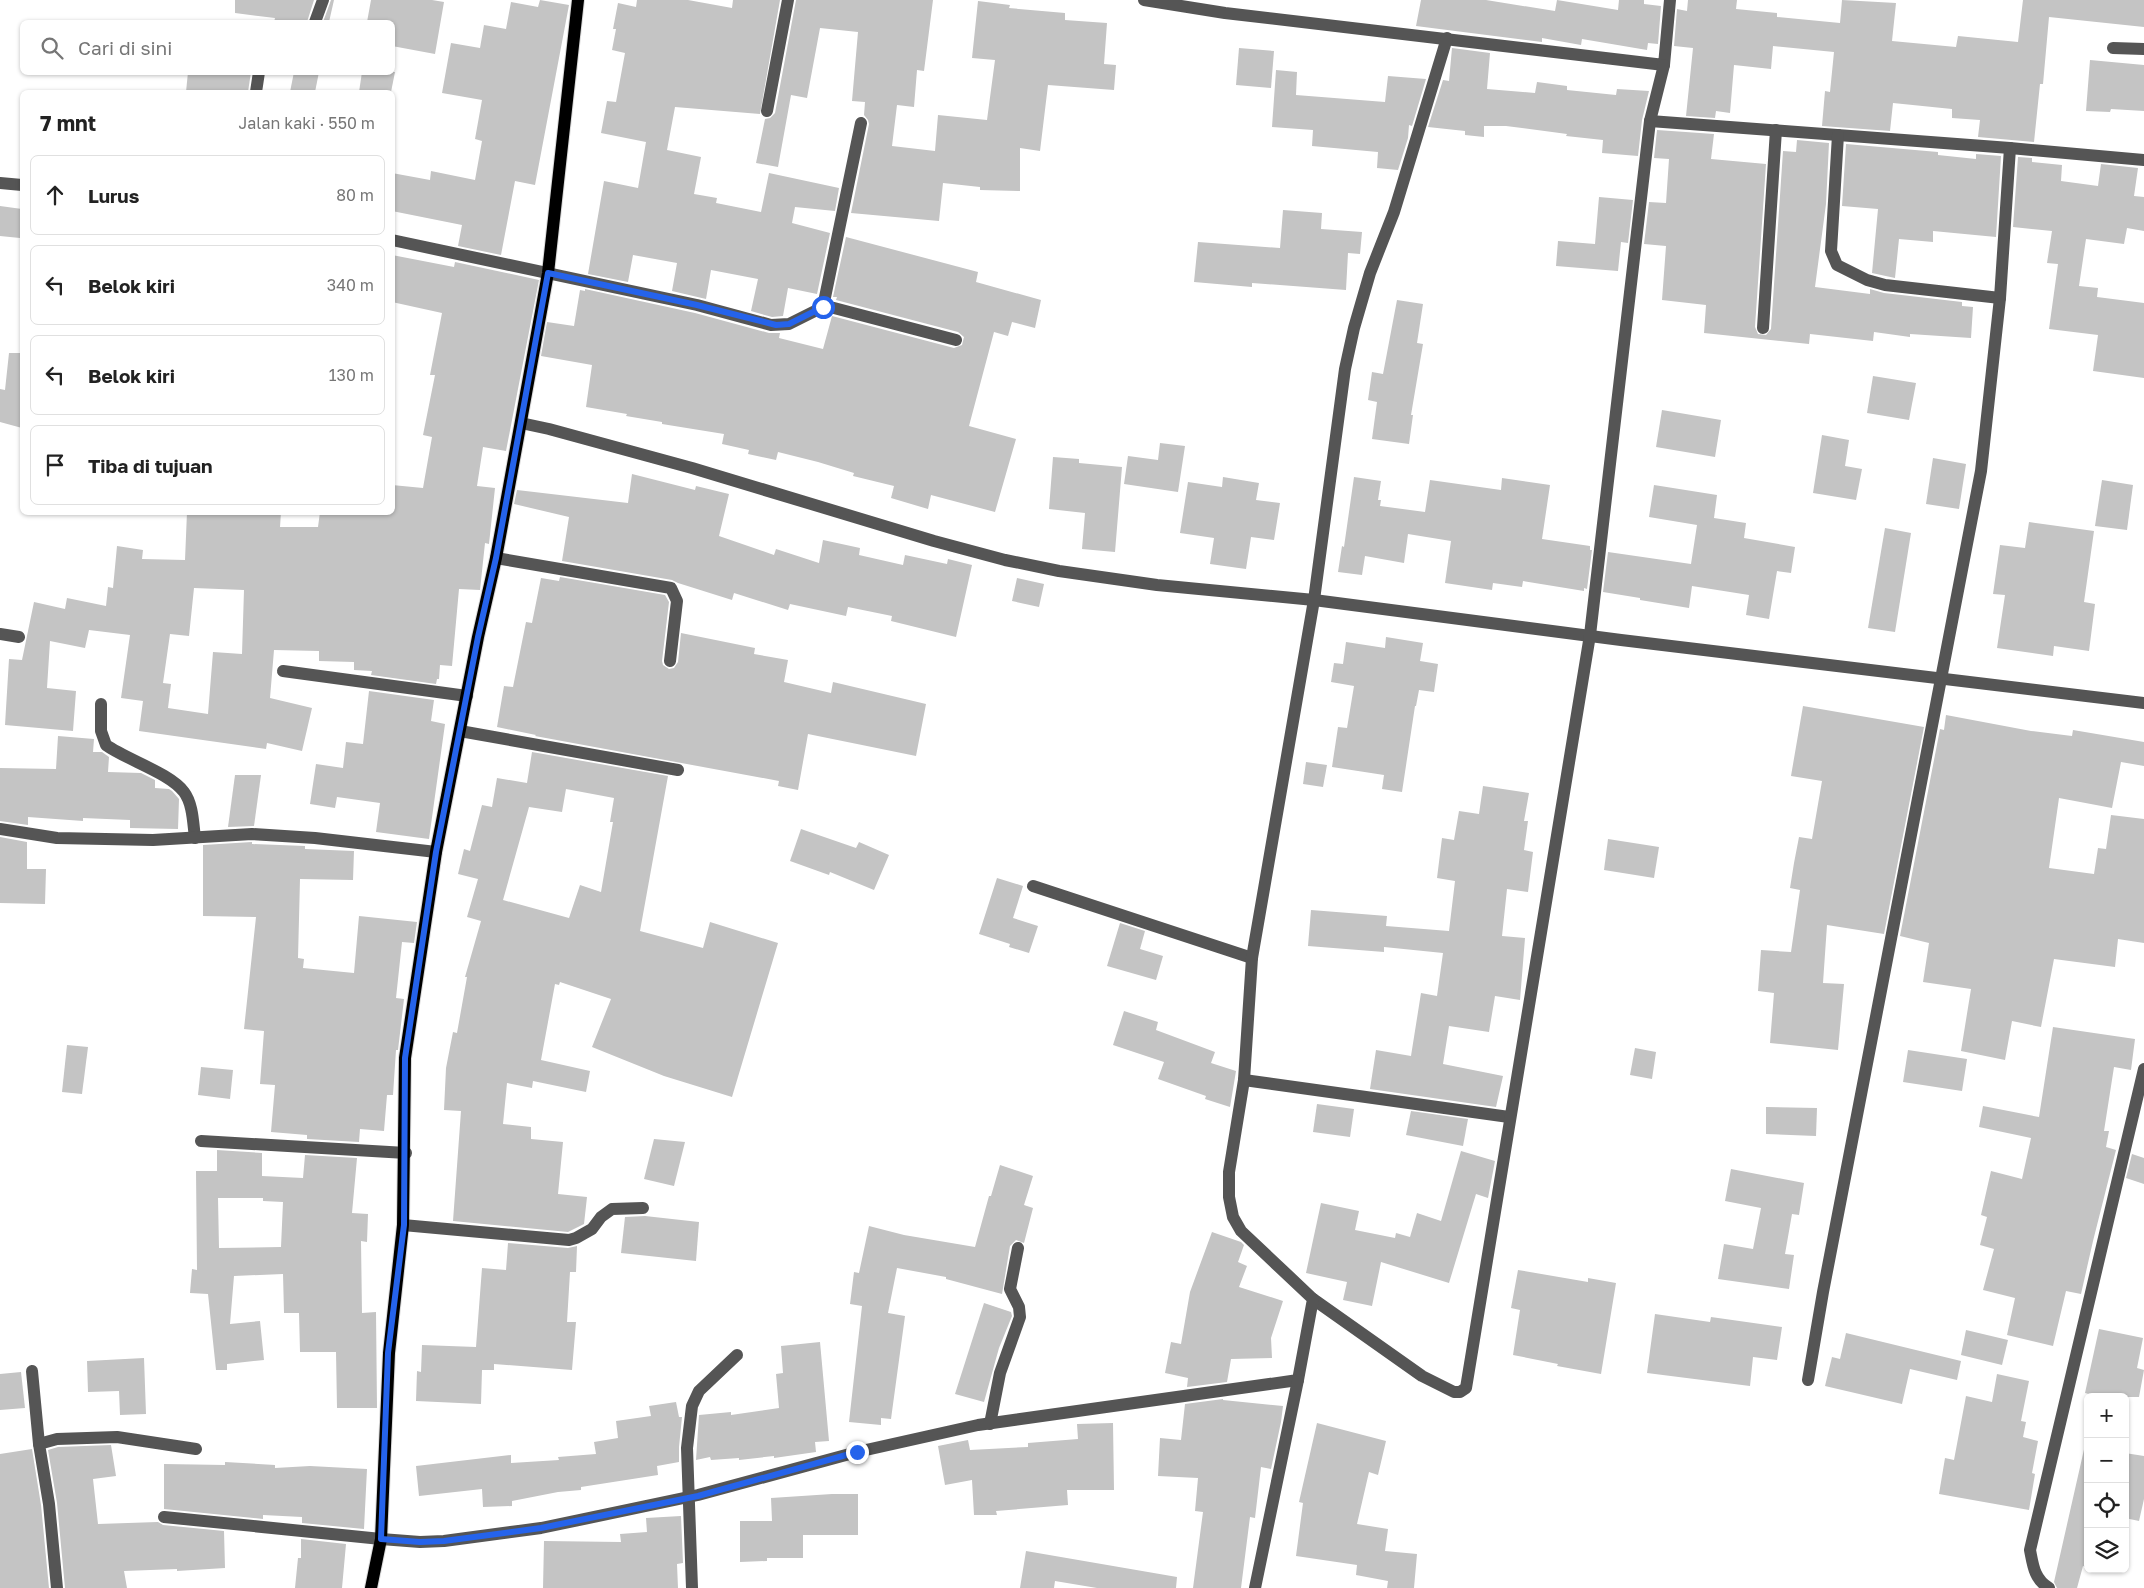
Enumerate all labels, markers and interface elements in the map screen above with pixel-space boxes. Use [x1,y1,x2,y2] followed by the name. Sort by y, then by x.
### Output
[20,20,395,75] search box
[38,34,66,62] icon: search
[78,36,172,59] text: Cari di sini
[40,110,96,136] text: 7 mnt
[238,113,375,133] text: Jalan kaki · 550 m
[41,181,69,209] icon: ahead
[88,184,139,207] text: Lurus
[336,185,374,205] text: 80 m
[41,271,69,299] icon: left
[88,274,175,297] text: Belok kiri
[327,275,374,295] text: 340 m
[812,296,835,319] route start
[41,361,69,389] icon: left
[88,364,175,387] text: Belok kiri
[329,365,374,385] text: 130 m
[41,451,69,479] icon: arrive
[88,454,213,477] text: Tiba di tujuan
[2084,1393,2129,1573] map controls
[2084,1393,2129,1438] button: +
[2084,1438,2129,1483] button: −
[846,1441,869,1464] route end
[2084,1483,2129,1528] button: locate
[2084,1528,2129,1573] button: layers

